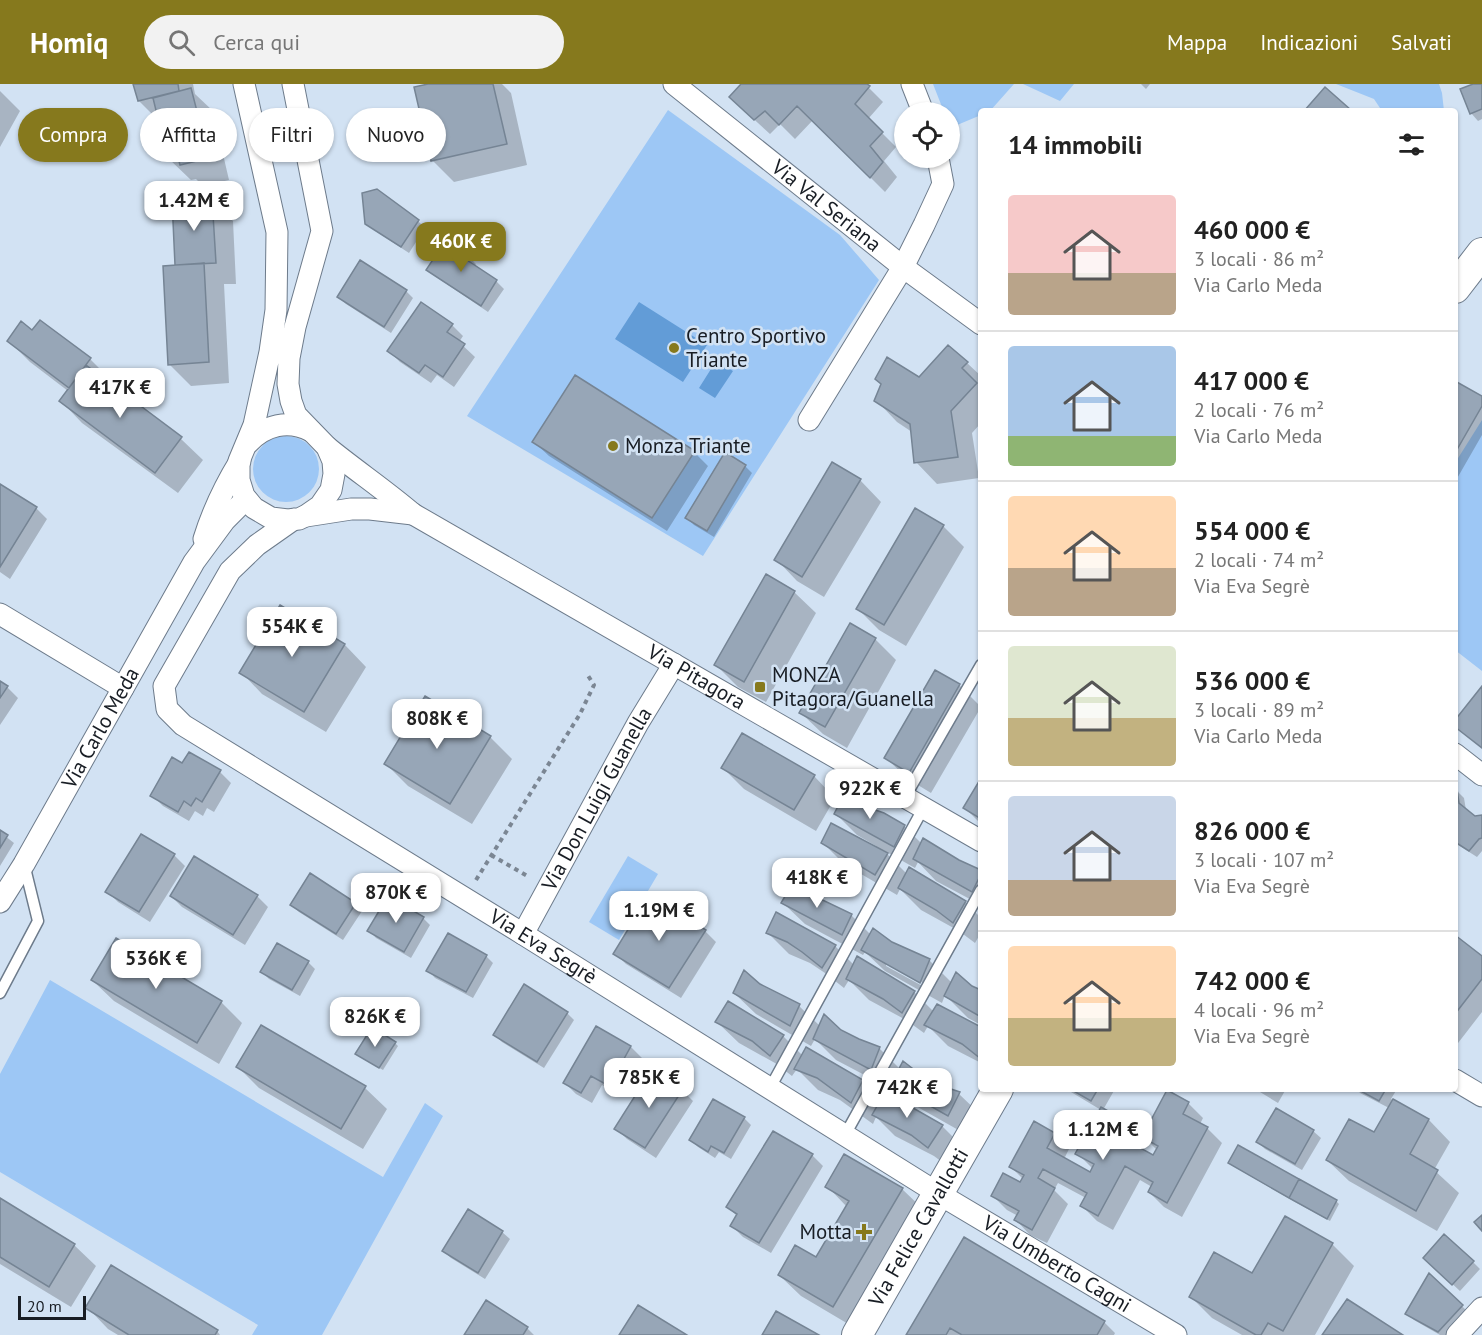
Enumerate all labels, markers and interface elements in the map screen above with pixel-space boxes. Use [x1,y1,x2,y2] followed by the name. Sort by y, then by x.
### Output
[144,15,564,69] search box
[30,24,108,61] text: Homiq
[165,26,198,59] icon: search
[213,28,300,56] text: Cerca qui
[1167,29,1227,56] text: Mappa
[1260,29,1358,56] text: Indicazioni
[1391,29,1452,56] text: Salvati
[894,102,960,168] map controls
[894,102,960,168] button: locate
[18,108,128,162] chip: Compra
[140,108,237,162] chip: Affitta
[249,108,334,162] chip: Filtri
[346,108,446,162] chip: Nuovo
[1008,128,1142,161] text: 14 immobili
[1395,128,1428,161] icon: filters
[765,153,887,257] street label: Via Val Seriana
[139,181,249,232] pin: 1.42M €
[158,187,230,213] text: 1.42M €
[1194,213,1310,246] text: 460 000 €
[1056,219,1128,291] icon: home
[412,222,510,273] pin: 460K €
[430,228,492,254] text: 460K €
[1194,246,1324,272] text: 3 locali · 86 m²
[1194,272,1322,298] text: Via Carlo Meda
[686,322,826,373] place label: Centro Sportivo Triante
[667,341,681,355] marker: Centro Sportivo Triante
[1194,364,1309,397] text: 417 000 €
[71,368,169,419] pin: 417K €
[1056,370,1128,442] icon: home
[89,374,151,400] text: 417K €
[1194,397,1324,423] text: 2 locali · 76 m²
[1194,423,1322,449] text: Via Carlo Meda
[625,432,751,459] place label: Monza Triante
[606,439,620,453] marker: Monza Triante
[1194,514,1310,547] text: 554 000 €
[1056,520,1128,592] icon: home
[1194,547,1324,573] text: 2 locali · 74 m²
[1194,573,1310,599] text: Via Eva Segrè
[243,607,341,658] pin: 554K €
[261,613,323,639] text: 554K €
[642,637,750,716] street label: Via Pitagora
[772,661,934,712] place label: MONZA Pitagora/Guanella
[55,662,145,794] street label: Via Carlo Meda
[1194,664,1310,697] text: 536 000 €
[1056,670,1128,742] icon: home
[753,680,767,694] marker: MONZA Pitagora/Guanella
[1194,697,1324,723] text: 3 locali · 89 m²
[388,699,486,750] pin: 808K €
[535,702,658,896] street label: Via Don Luigi Guanella
[406,705,468,731] text: 808K €
[1194,723,1322,749] text: Via Carlo Meda
[821,769,919,820] pin: 922K €
[839,775,901,801] text: 922K €
[1194,814,1310,847] text: 826 000 €
[1056,820,1128,892] icon: home
[1194,847,1334,873] text: 3 locali · 107 m²
[768,858,866,909] pin: 418K €
[786,864,848,890] text: 418K €
[347,873,445,924] pin: 870K €
[1194,873,1310,899] text: Via Eva Segrè
[365,879,427,905] text: 870K €
[604,891,714,942] pin: 1.19M €
[623,897,695,923] text: 1.19M €
[484,902,602,990] street label: Via Eva Segrè
[107,939,205,990] pin: 536K €
[125,945,187,971] text: 536K €
[1194,964,1310,997] text: 742 000 €
[1056,970,1128,1042] icon: home
[326,997,424,1048] pin: 826K €
[1194,997,1324,1023] text: 4 locali · 96 m²
[344,1003,406,1029] text: 826K €
[1194,1023,1310,1049] text: Via Eva Segrè
[600,1058,698,1109] pin: 785K €
[618,1064,680,1090] text: 785K €
[858,1068,956,1119] pin: 742K €
[876,1074,938,1100] text: 742K €
[1048,1110,1158,1161] pin: 1.12M €
[1067,1116,1139,1142] text: 1.12M €
[862,1143,974,1312] street label: Via Felice Cavallotti
[977,1209,1136,1318] street label: Via Umberto Cagni
[799,1218,852,1245] place label: Motta
[857,1225,871,1239] marker: Motta
[18,1293,86,1320] scale bar
[27,1296,62,1316] text: 20 m

